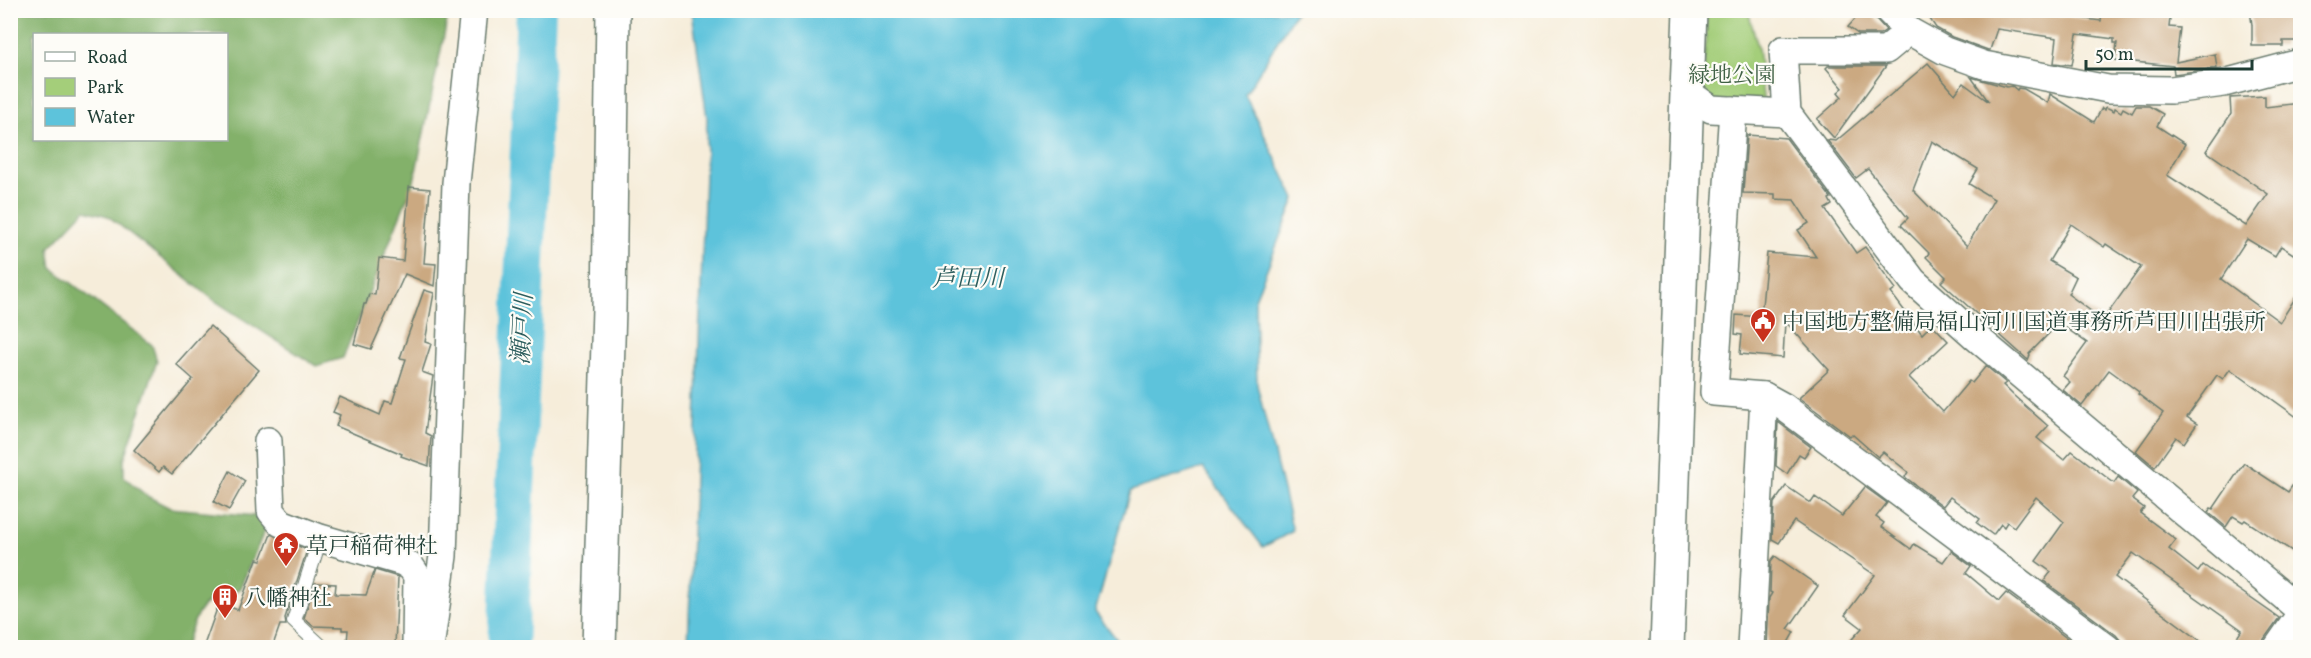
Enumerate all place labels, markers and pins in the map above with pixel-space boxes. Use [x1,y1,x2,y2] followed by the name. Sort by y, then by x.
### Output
[1748,306,1778,344] public building icon: 中国地方整備局福山河川国道事務所芦田川出張所
[1782,308,2266,339] place label: 中国地方整備局福山河川国道事務所芦田川出張所
[271,530,301,568] temple icon: 草戸稲荷神社
[306,532,438,563] place label: 草戸稲荷神社
[210,582,240,620] building icon: 八幡神社
[244,584,332,615] place label: 八幡神社

